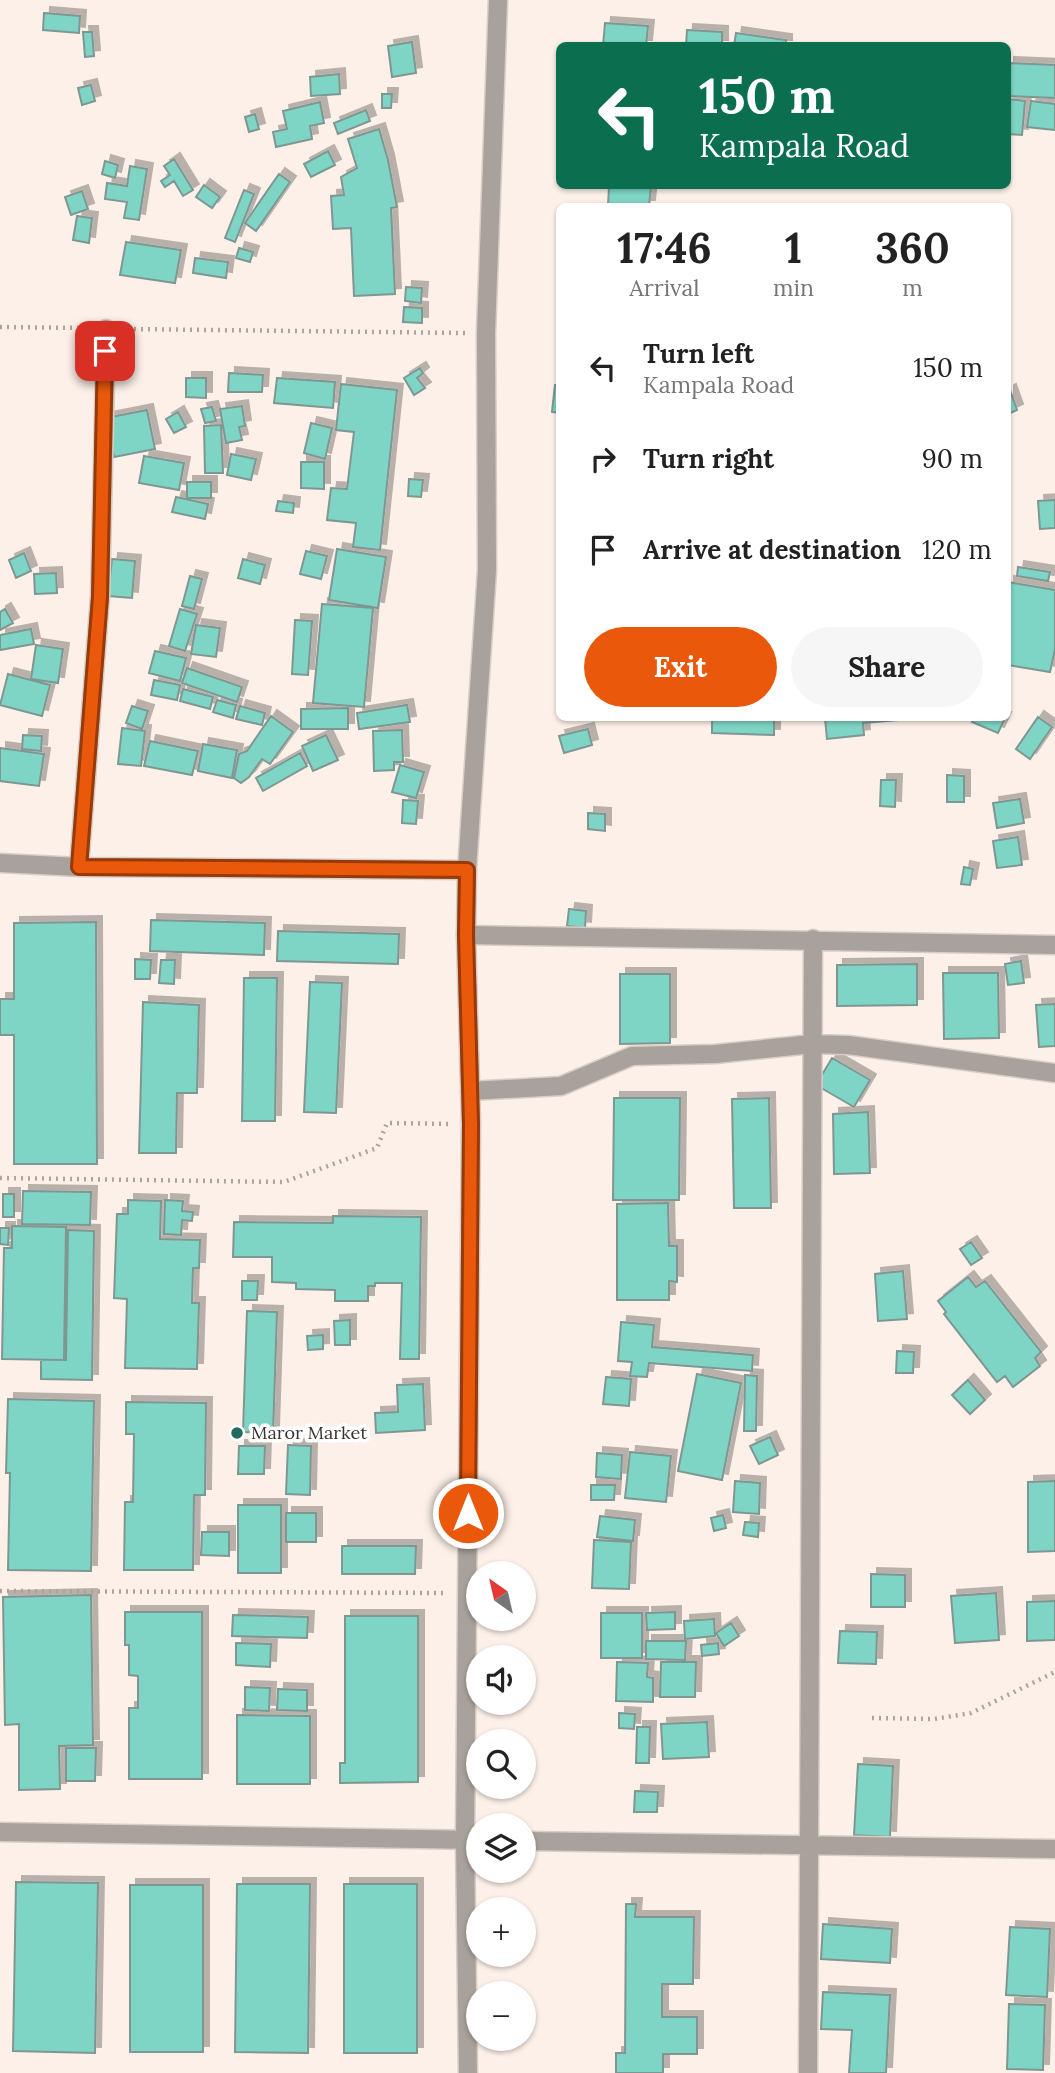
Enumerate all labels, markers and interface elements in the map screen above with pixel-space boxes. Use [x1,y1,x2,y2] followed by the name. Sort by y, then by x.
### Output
[699,64,835,126] text: 150 m
[584,70,675,161] icon: left
[699,125,909,166] text: Kampala Road
[617,221,712,275] text: 17:46
[785,221,802,275] text: 1
[875,221,950,275] text: 360
[629,273,700,302] text: Arrival
[773,273,814,302] text: min
[902,273,923,302] text: m
[75,321,135,381] pin
[86,332,124,370] icon: arrive
[643,337,754,370] text: Turn left
[584,349,622,387] icon: left
[913,351,983,384] text: 150 m
[643,370,794,399] text: Kampala Road
[584,440,622,478] icon: right
[643,442,774,475] text: Turn right
[922,442,983,475] text: 90 m
[584,531,622,569] icon: arrive
[643,533,901,566] text: Arrive at destination
[922,533,992,566] text: 120 m
[584,627,777,707] button: Exit
[791,627,983,707] button: Share
[251,1421,367,1444] place label: Maror Market
[229,1425,245,1441] marker: Maror Market
[431,1476,505,1550] position arrow
[466,1561,536,1631] north arrow
[466,1561,536,2051] map controls
[466,1645,536,1715] button: sound
[466,1729,536,1799] button: search
[466,1813,536,1883] button: layers
[466,1897,536,1967] button: +
[466,1981,536,2051] button: −

